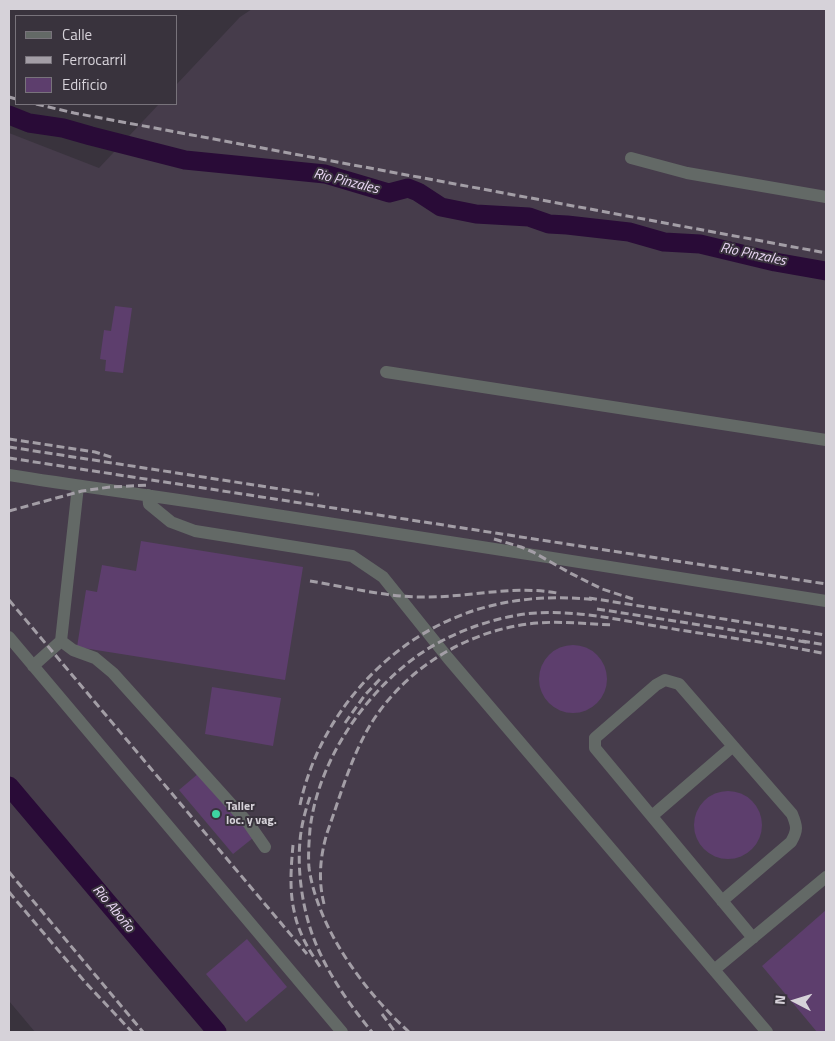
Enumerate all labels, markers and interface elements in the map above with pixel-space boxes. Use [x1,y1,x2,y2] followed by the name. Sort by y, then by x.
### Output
[15,15,178,105] legend
[62,23,92,46] text: Calle
[62,48,127,71] text: Ferrocarril
[62,73,107,96] text: Edificio
[312,166,380,198] water label: Rio Pinzales
[719,240,787,270] water label: Rio Pinzales
[226,800,277,828] place label: Taller loc. y vag.
[210,808,222,820] marker: Taller loc. y vag.
[88,882,138,936] water label: Rio Aboño
[770,976,820,1026] north arrow
[769,994,790,1005] text: N

